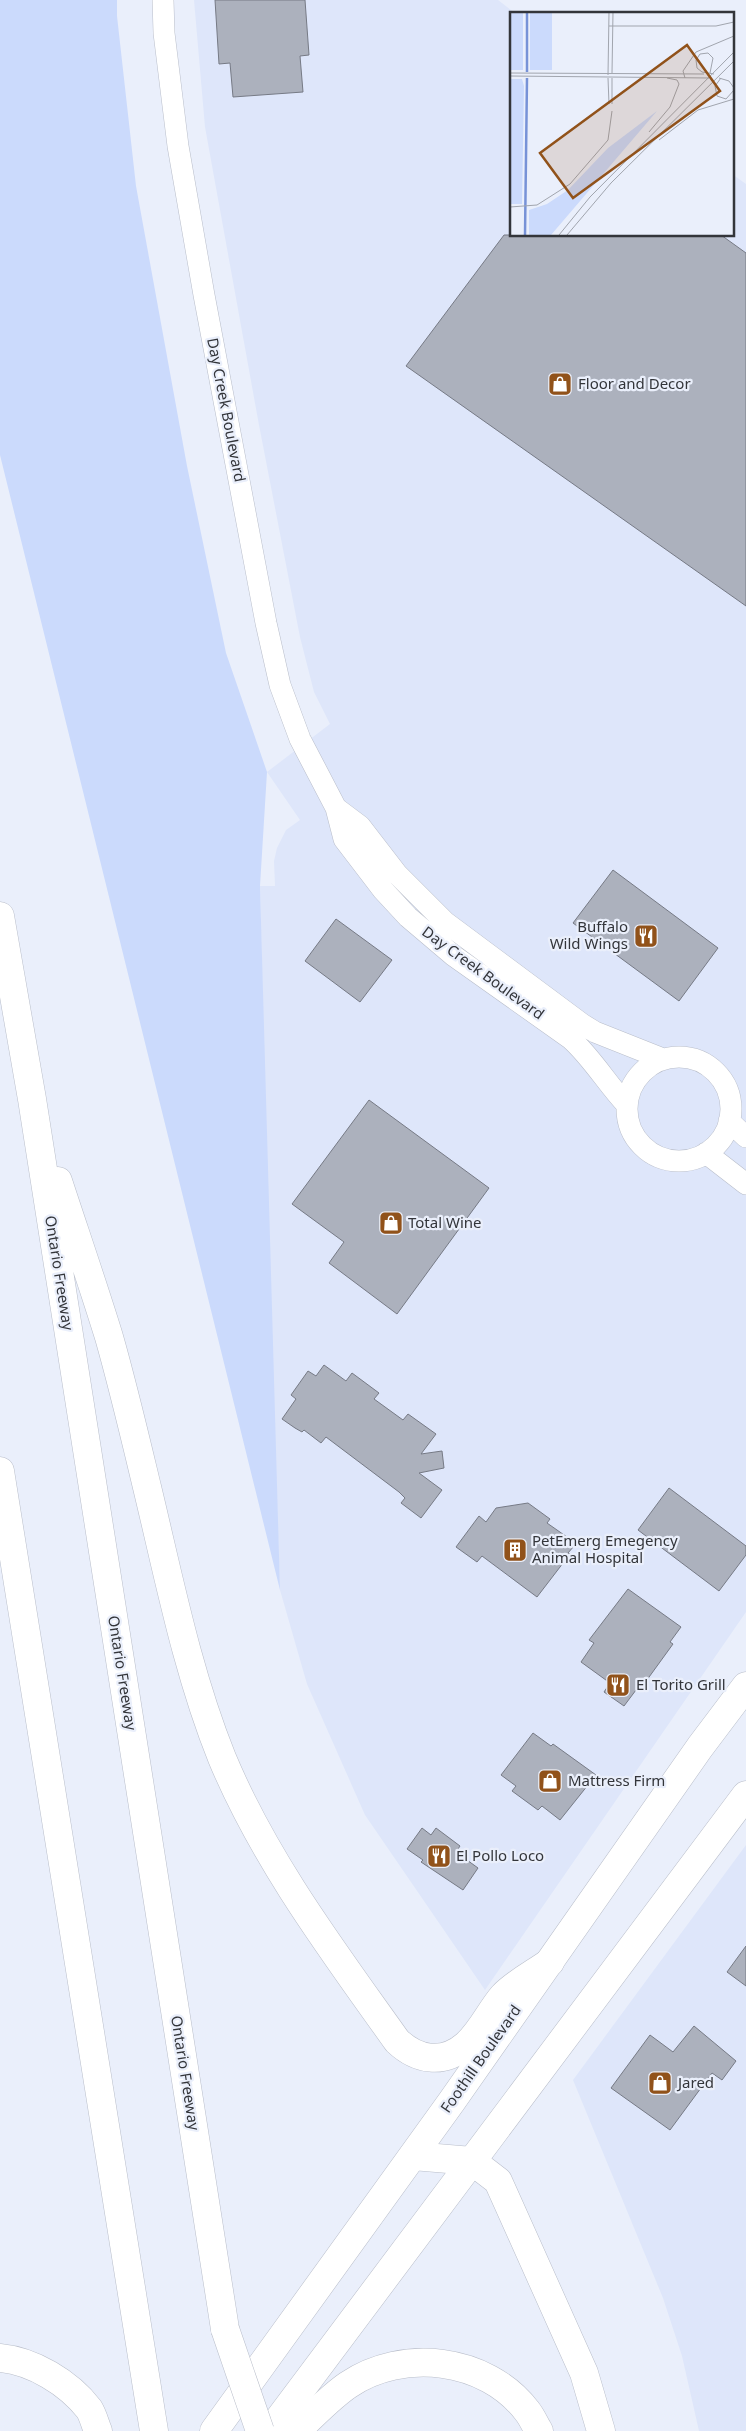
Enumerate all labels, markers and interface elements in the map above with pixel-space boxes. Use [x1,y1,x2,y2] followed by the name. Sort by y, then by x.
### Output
[510,12,734,236] inset map
[203,336,251,484] street label: Day Creek Boulevard
[547,371,573,397] shop icon: Floor and Decor
[578,373,691,393] place label: Floor and Decor
[550,916,628,953] place label: Buffalo Wild Wings
[418,921,549,1023] street label: Day Creek Boulevard
[633,923,659,949] restaurant icon: Buffalo Wild Wings
[378,1210,404,1236] shop icon: Total Wine
[408,1212,482,1232] place label: Total Wine
[41,1214,79,1332] street label: Ontario Freeway
[532,1530,678,1567] place label: PetEmerg Emegency Animal Hospital
[502,1537,528,1563] building icon: PetEmerg Emegency Animal Hospital
[104,1614,142,1732] street label: Ontario Freeway
[605,1672,631,1698] restaurant icon: El Torito Grill
[636,1674,726,1694] place label: El Torito Grill
[537,1768,563,1794] shop icon: Mattress Firm
[568,1770,665,1790] place label: Mattress Firm
[426,1843,452,1869] restaurant icon: El Pollo Loco
[456,1845,544,1865] place label: El Pollo Loco
[435,2001,525,2116] street label: Foothill Boulevard
[167,2014,205,2132] street label: Ontario Freeway
[647,2070,673,2096] shop icon: Jared
[676,2072,714,2092] place label: Jared

